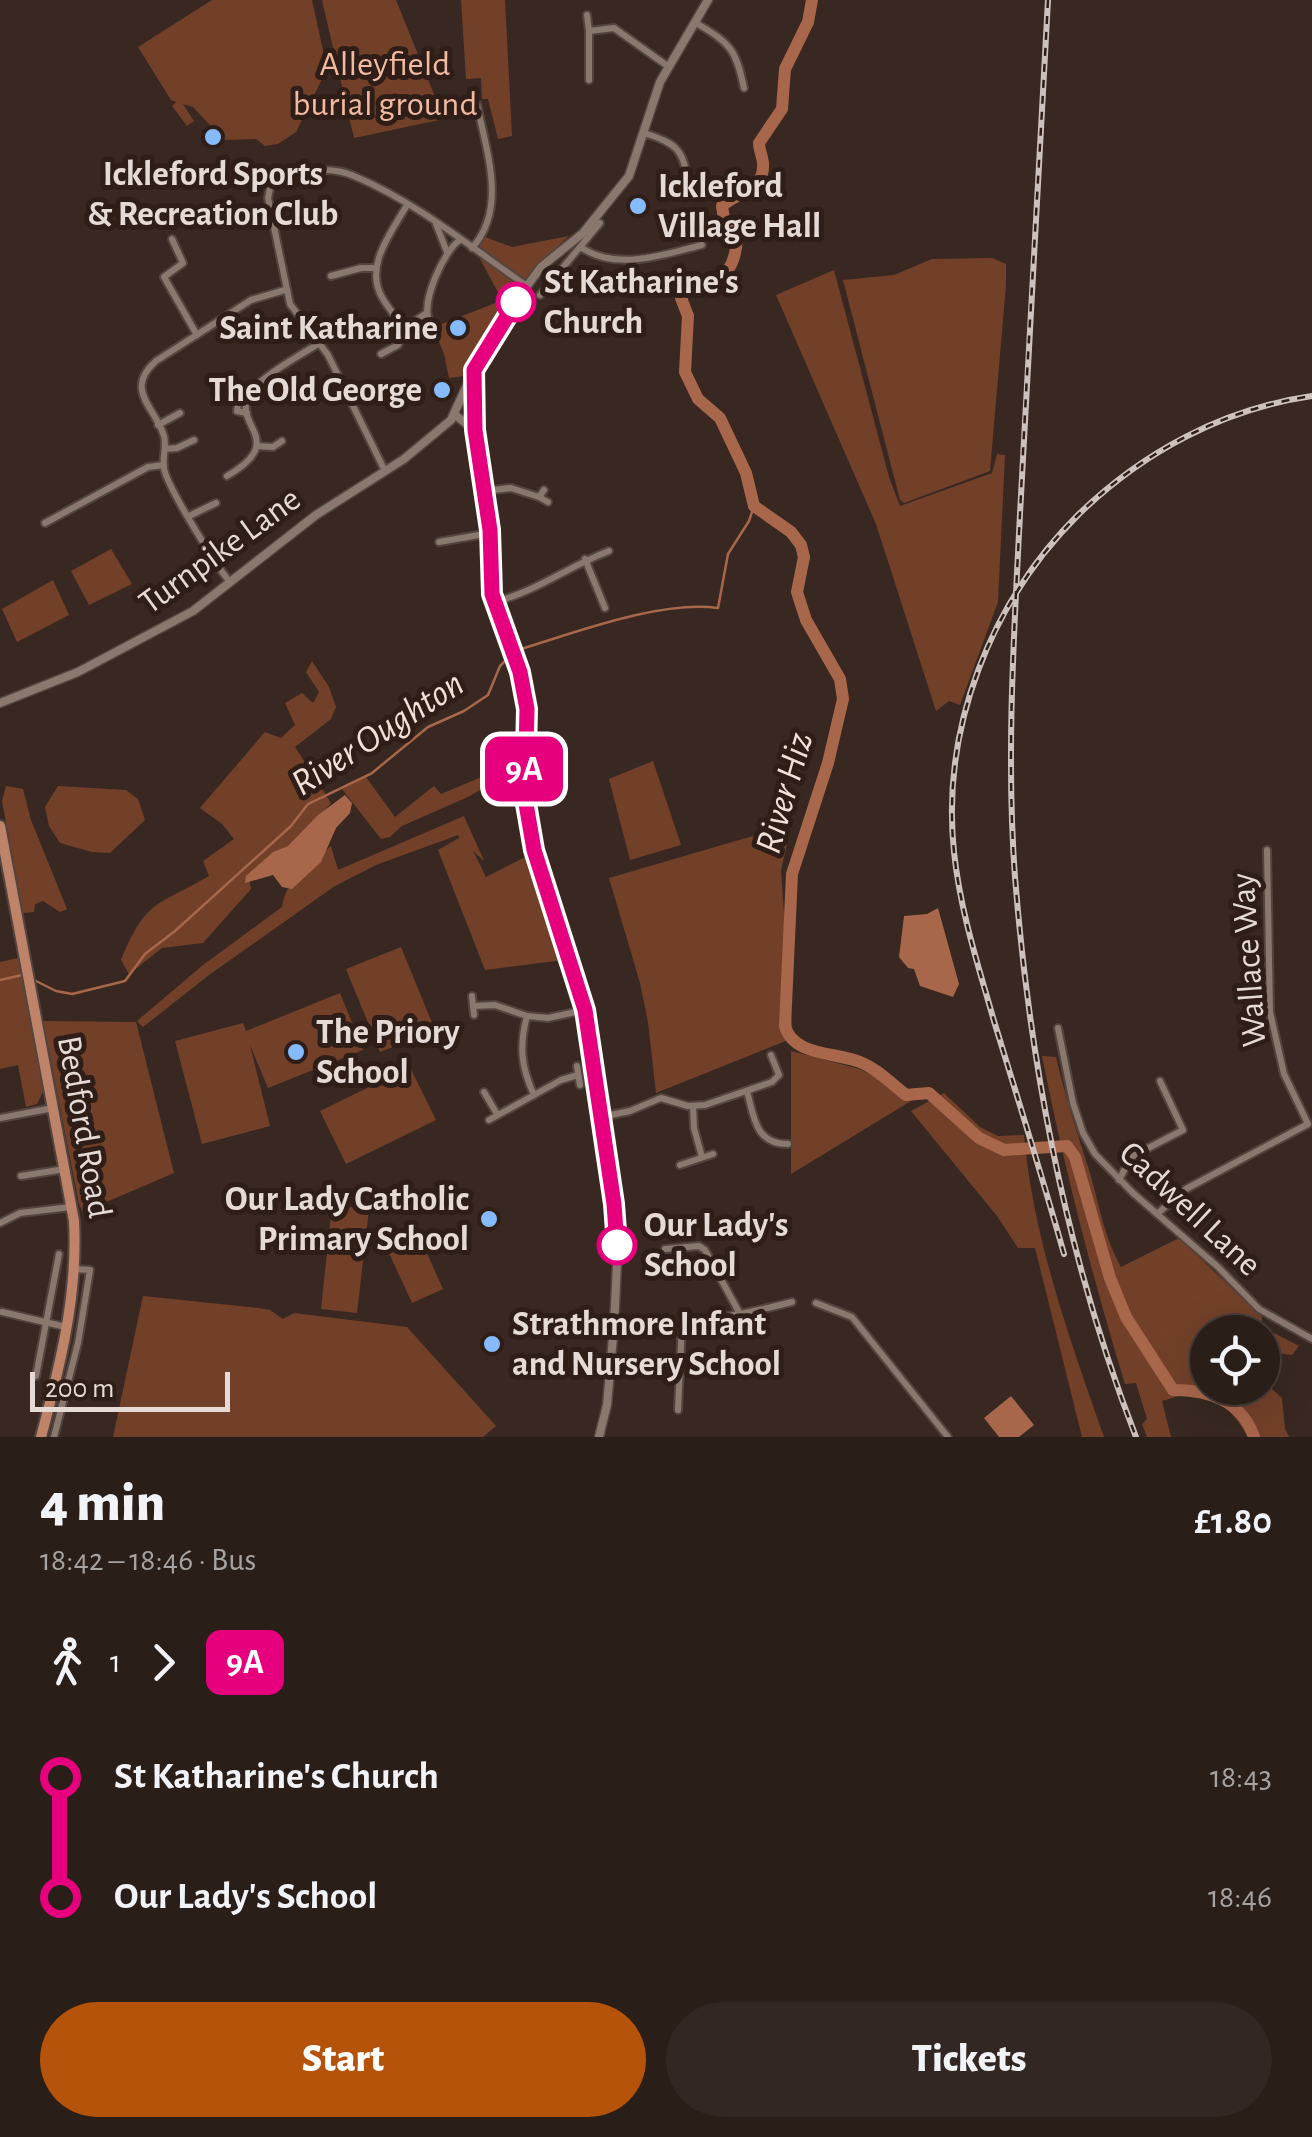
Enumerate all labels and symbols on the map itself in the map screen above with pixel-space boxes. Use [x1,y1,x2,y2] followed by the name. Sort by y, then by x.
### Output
[292,47,478,122] park label: Alleyfield burial ground
[202,126,224,148] marker: Ickleford Sports & Recreation Club
[88,157,338,232] place label: Ickleford Sports & Recreation Club
[658,169,821,244] place label: Ickleford Village Hall
[627,195,649,217] marker: Ickleford Village Hall
[544,265,739,340] place label: St Katharine's Church
[497,283,535,321] marker: St Katharine's Church
[219,311,438,346] place label: Saint Katharine
[447,317,469,339] marker: Saint Katharine
[208,373,422,408] place label: The Old George
[431,379,453,401] marker: The Old George
[133,481,307,621] street label: Turnpike Lane
[285,664,471,804] water label: River Oughton
[750,728,820,858] water label: River Hiz
[479,736,569,802] line badge: 9A
[1225,872,1273,1048] street label: Wallace Way
[316,1015,460,1090] place label: The Priory School
[51,1033,117,1221] street label: Bedford Road
[285,1041,307,1063] marker: The Priory School
[1112,1135,1268,1283] street label: Cadwell Lane
[225,1182,470,1257] place label: Our Lady Catholic Primary School
[478,1208,500,1230] marker: Our Lady Catholic Primary School
[644,1208,789,1283] place label: Our Lady's School
[598,1226,636,1264] marker: Our Lady's School
[512,1307,781,1382] place label: Strathmore Infant and Nursery School
[481,1333,503,1355] marker: Strathmore Infant and Nursery School
[30,1367,230,1412] scale bar

